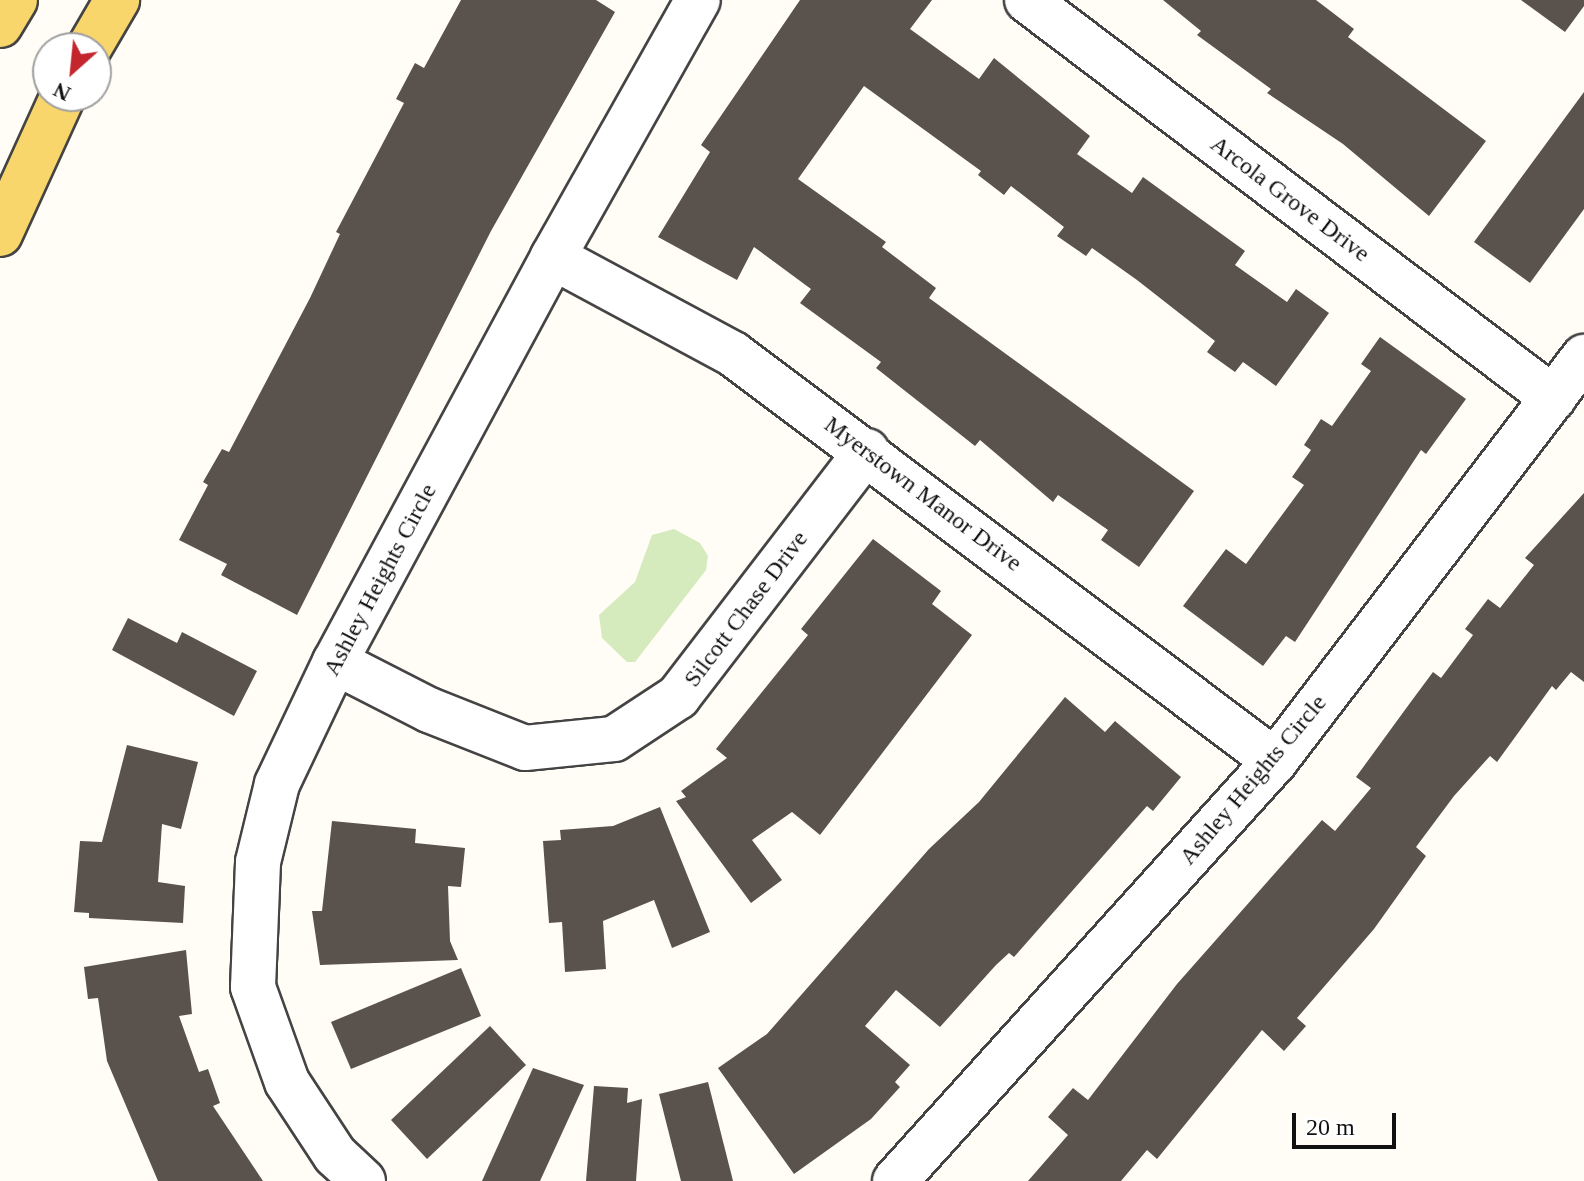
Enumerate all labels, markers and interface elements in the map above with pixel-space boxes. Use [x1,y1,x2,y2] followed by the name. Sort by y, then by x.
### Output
[32,32,112,112] north arrow
[49,77,75,107] text: N
[1205,130,1375,268] street label: Arcola Grove Drive
[819,410,1027,578] street label: Myerstown Manor Drive
[317,479,443,681] street label: Ashley Heights Circle
[678,525,814,693] street label: Silcott Chase Drive
[1173,689,1333,871] street label: Ashley Heights Circle
[1296,1097,1400,1147] scale bar
[1306,1114,1355,1140] text: 20 m

